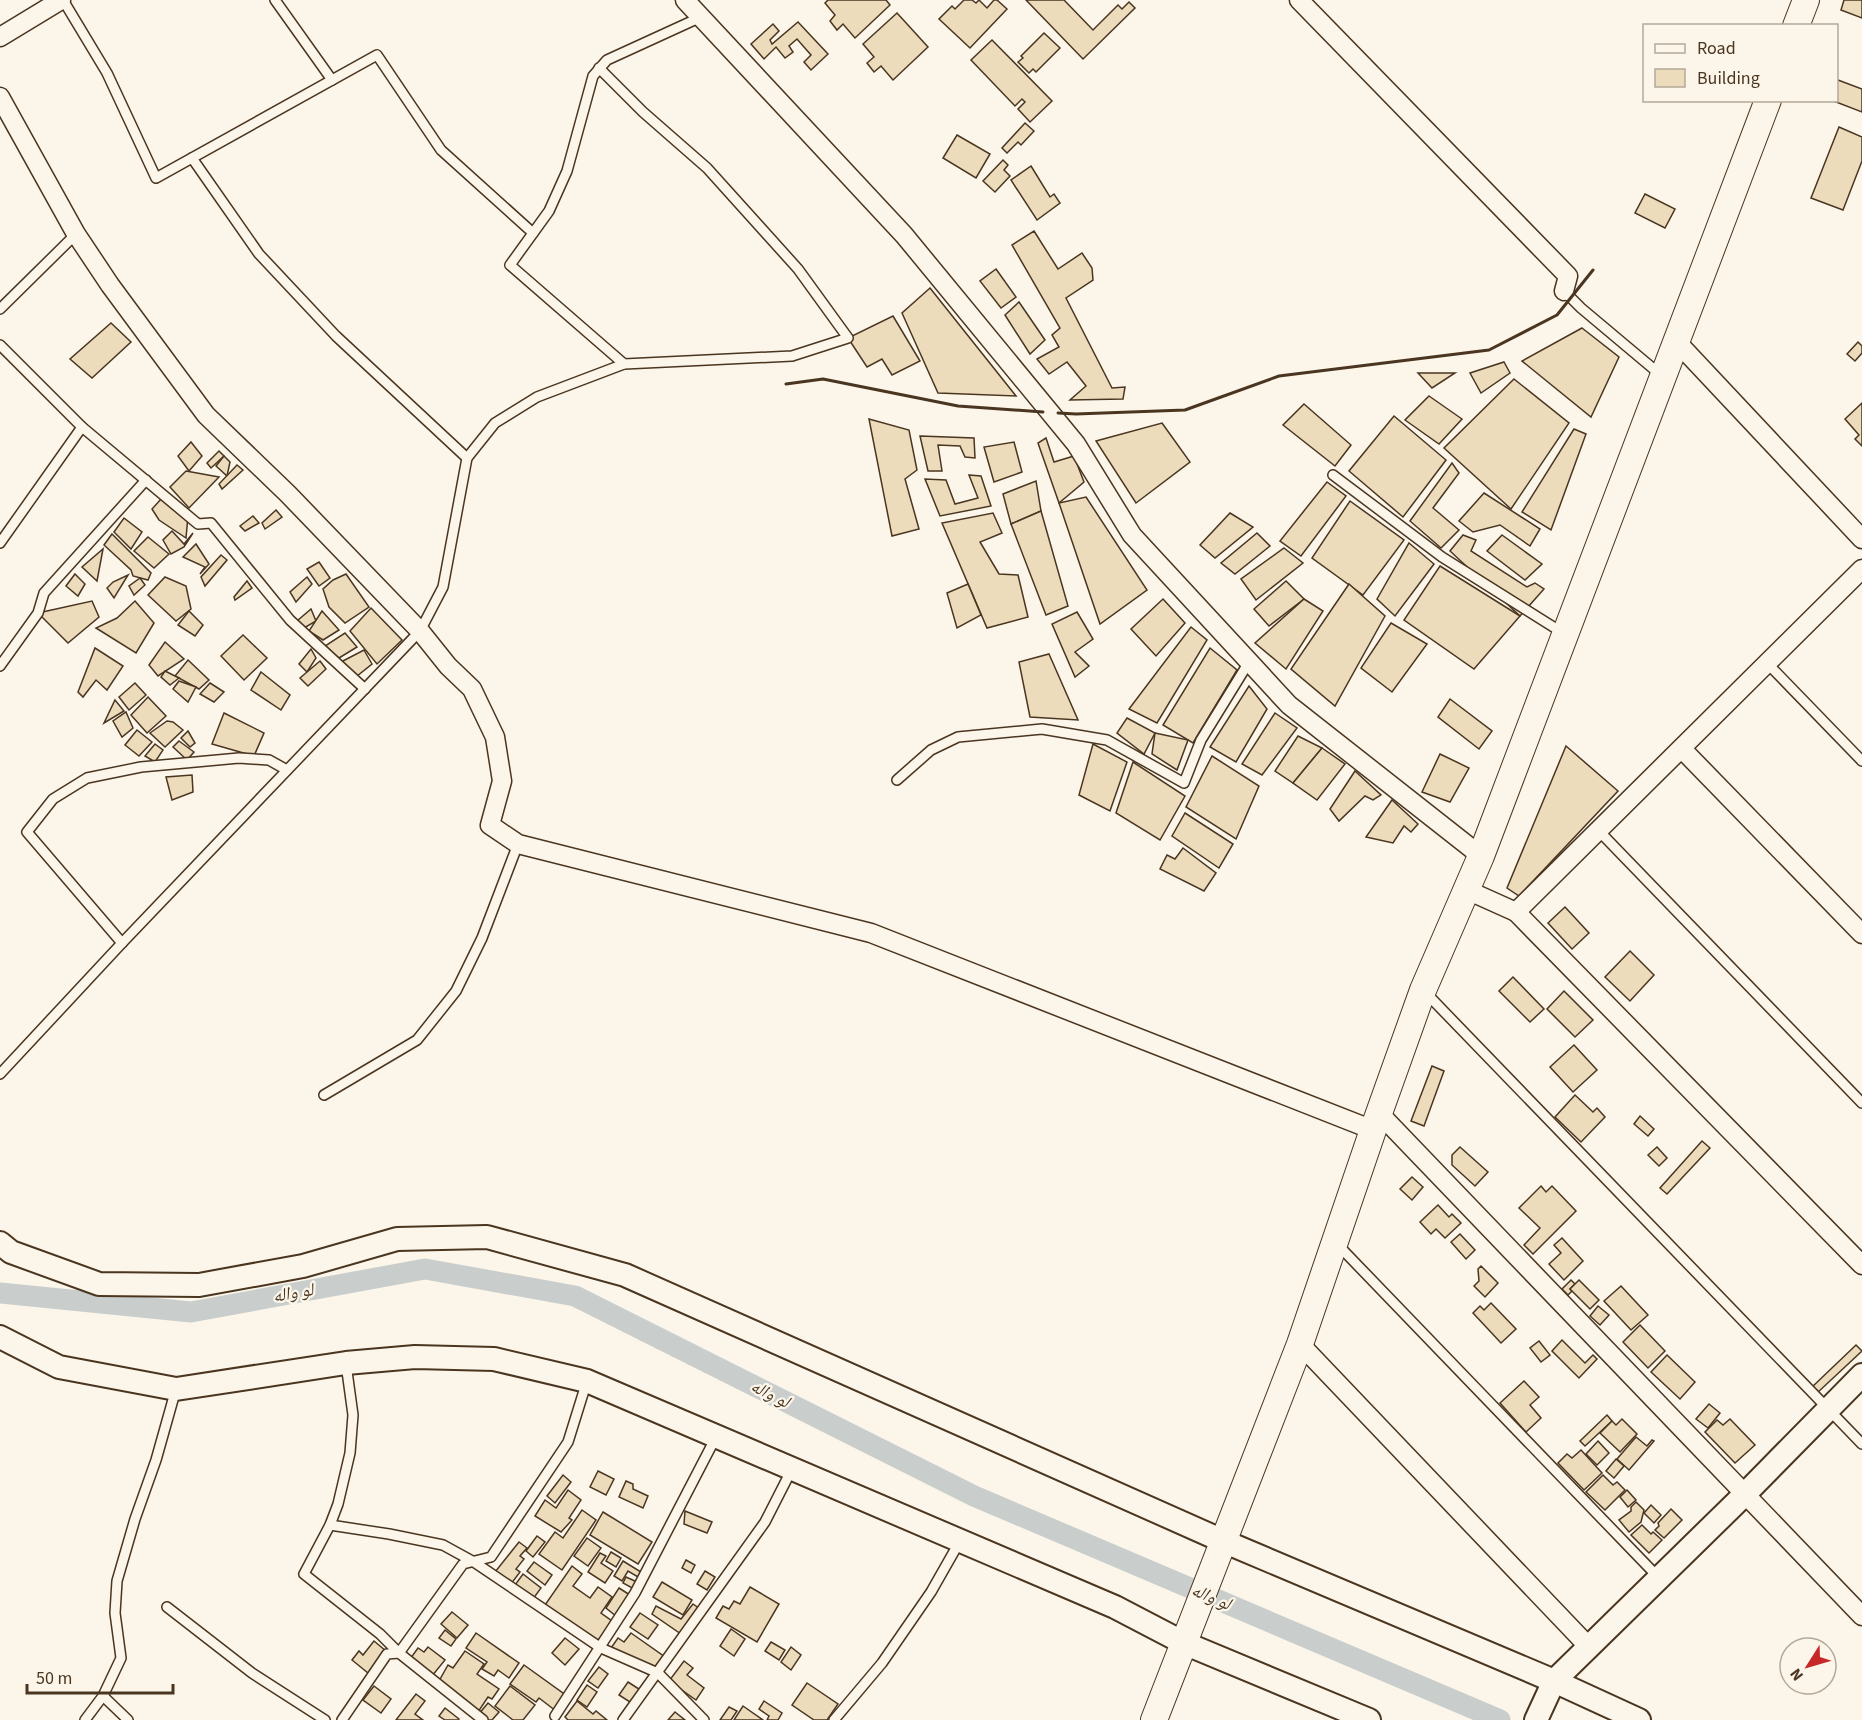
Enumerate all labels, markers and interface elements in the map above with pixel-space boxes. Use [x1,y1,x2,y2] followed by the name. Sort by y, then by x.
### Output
[1643,24,1838,102] legend
[1697,36,1736,61] text: Road
[1697,66,1760,91] text: Building
[271,1277,317,1309] water label: لو واله
[746,1374,796,1415] water label: لو واله
[1187,1578,1237,1617] water label: لو واله
[1778,1636,1838,1696] north arrow
[27,1657,172,1695] scale bar
[1785,1664,1809,1685] text: N
[36,1666,72,1691] text: 50 m

